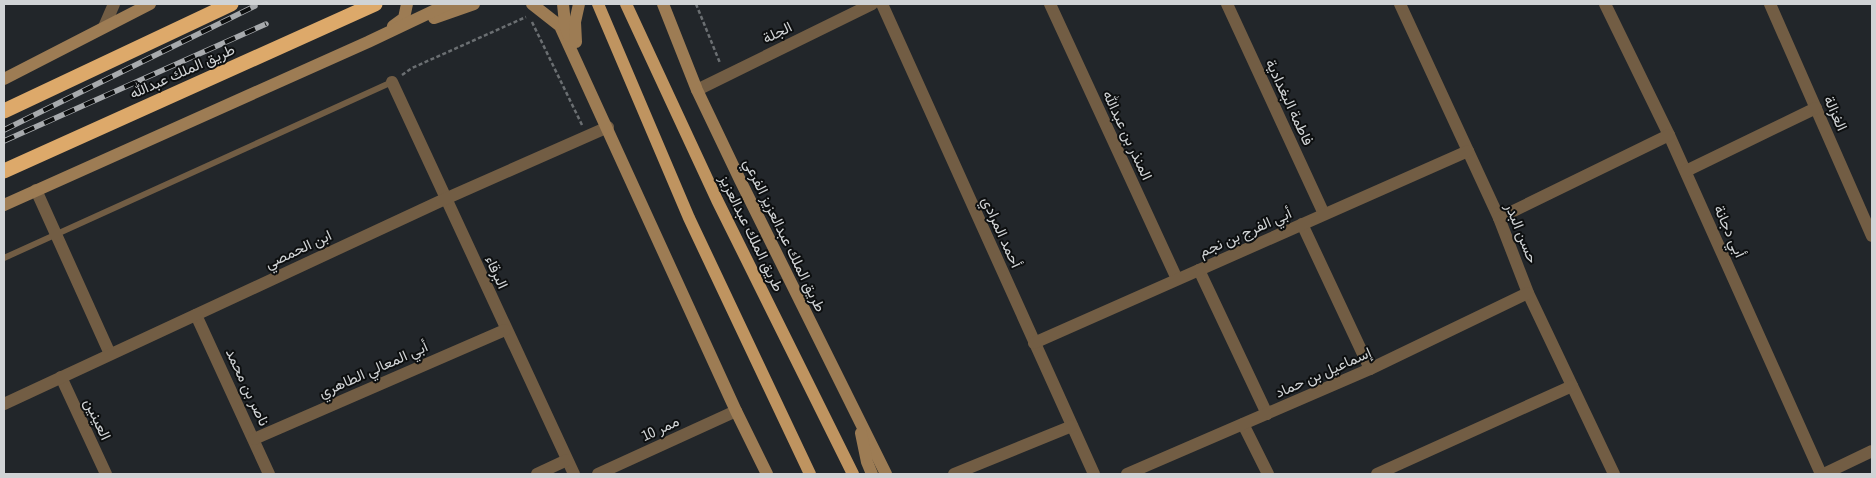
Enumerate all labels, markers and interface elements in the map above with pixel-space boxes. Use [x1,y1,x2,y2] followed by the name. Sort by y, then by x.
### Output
[759,16,795,48] street label: الجلة
[126,38,238,104] street label: طريق الملك عبدالله
[1261,55,1319,149] street label: فاطمة البغدادية
[1098,87,1158,183] street label: المنذر بن عبدالله
[1819,92,1853,134] street label: الغزالة
[736,155,831,317] street label: طريق الملك عبدالعزيز الفرعي
[714,170,790,295] street label: طريق الملك عبدالعزيز
[974,193,1027,273] street label: أحمد المرادي
[1500,199,1544,266] street label: حسن البدر
[1706,201,1751,262] street label: أبي دجانة
[1195,202,1296,265] street label: أبي الفرج بن نجم
[261,224,336,276] street label: ابن الحمصي
[480,252,514,292] street label: البرقاء
[315,335,433,405] street label: أبي المعالي الطاهري
[1271,341,1375,403] street label: إسماعيل بن حماد
[221,345,275,429] street label: ناصر بن محمد
[79,395,117,443] street label: العينين
[638,410,682,446] street label: ممر 10

